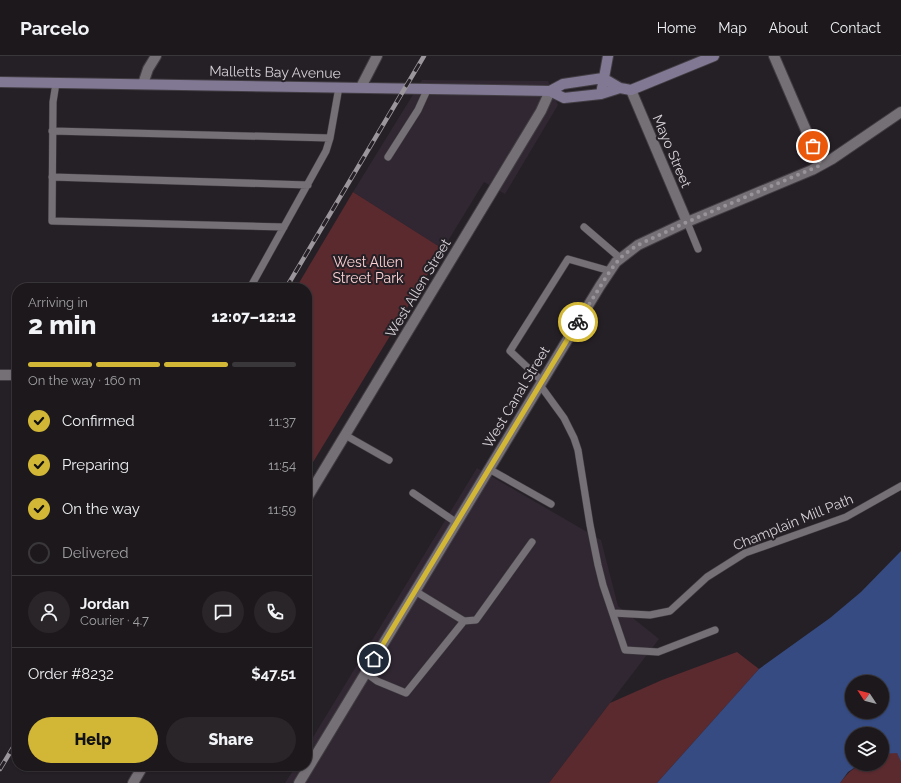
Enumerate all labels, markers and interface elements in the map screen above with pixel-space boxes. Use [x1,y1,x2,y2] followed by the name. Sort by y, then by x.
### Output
[20,17,89,39] text: Parcelo
[657,20,696,36] text: Home
[718,20,747,36] text: Map
[769,20,808,36] text: About
[830,20,881,36] text: Contact
[209,63,341,81] street label: Malletts Bay Avenue
[649,112,695,190] street label: Mayo Street
[796,129,830,163] pin
[802,135,824,157] icon: bag
[382,235,454,340] street label: West Allen Street
[333,254,404,286] park label: West Allen Street Park
[28,295,88,310] text: Arriving in
[558,302,598,342] courier
[212,308,296,326] text: 12:07–12:12
[28,310,96,340] text: 2 min
[567,311,589,333] icon: bike
[479,343,553,451] street label: West Canal Street
[28,373,141,388] text: On the way · 160 m
[28,410,50,432] icon: check
[62,412,135,430] text: Confirmed
[269,414,296,429] text: 11:37
[28,454,50,476] icon: check
[62,456,129,474] text: Preparing
[268,458,296,473] text: 11:54
[731,491,855,553] street label: Champlain Mill Path
[28,498,50,520] icon: check
[62,500,140,518] text: On the way
[268,502,296,517] text: 11:59
[62,544,129,562] text: Delivered
[28,591,70,633] button: person
[202,591,244,633] button: chat
[254,591,296,633] button: phone
[80,595,129,613] text: Jordan
[80,613,149,628] text: Courier · 4.7
[357,642,391,676] pin
[363,648,385,670] icon: home
[28,665,114,683] text: Order #8232
[251,665,296,683] text: $47.51
[845,675,889,719] north arrow
[845,675,889,771] map controls
[28,717,158,763] button: Help
[166,717,296,763] button: Share
[845,727,889,771] button: layers

